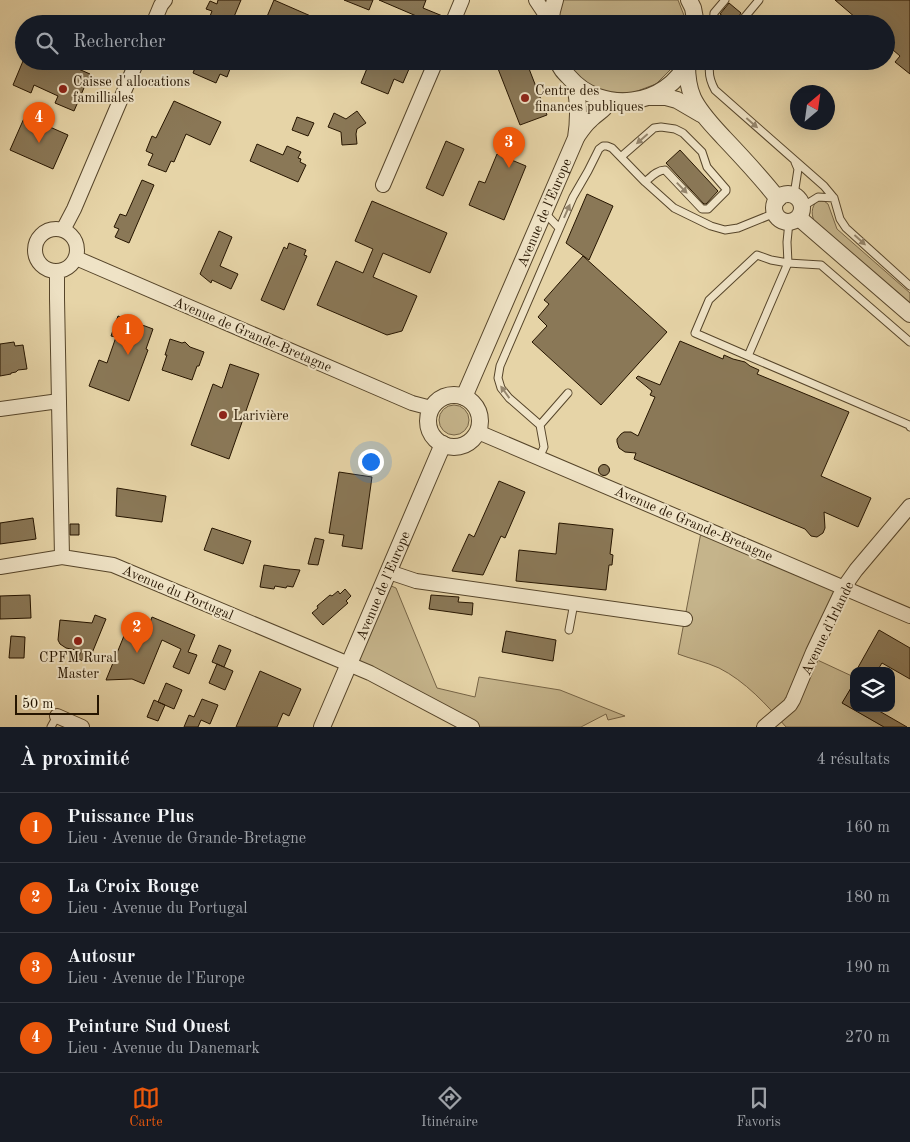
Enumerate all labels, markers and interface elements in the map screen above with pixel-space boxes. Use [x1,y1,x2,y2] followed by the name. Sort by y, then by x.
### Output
[15,15,895,70] search box
[33,29,61,57] icon: search
[73,33,166,52] text: Rechercher
[73,75,190,105] place label: Caisse d'allocations familliales
[57,83,69,95] marker: Caisse d'allocations familliales
[535,84,643,114] place label: Centre des finances publiques
[790,85,835,130] north arrow
[519,92,531,104] marker: Centre des finances publiques
[23,102,55,143] pin: 4
[746,117,758,128] one-way arrow
[493,127,525,168] pin: 3
[636,133,649,144] one-way arrow
[515,156,574,269] street label: Avenue de l'Europe
[676,182,688,194] one-way arrow
[563,204,571,218] one-way arrow
[853,234,865,246] one-way arrow
[171,295,334,375] street label: Avenue de Grande-Bretagne
[112,314,144,355] pin: 1
[500,385,510,399] one-way arrow
[217,409,229,421] marker: Larivière
[233,409,289,423] place label: Larivière
[358,449,384,475] your location
[612,484,775,564] street label: Avenue de Grande-Bretagne
[354,529,413,642] street label: Avenue de l'Europe
[120,563,235,623] street label: Avenue du Portugal
[799,579,857,677] street label: Avenue d'Irlande
[121,612,153,653] pin: 2
[72,635,84,647] marker: CPFM Rural Master
[39,651,117,681] place label: CPFM Rural Master
[850,667,895,712] map controls
[850,667,895,712] button: layers
[15,692,99,715] scale bar
[22,697,53,711] text: 50 m
[20,749,130,770] text: À proximité
[816,752,890,768] text: 4 résultats
[67,808,194,827] text: Puissance Plus
[31,820,41,836] text: 1
[845,820,890,836] text: 160 m
[67,831,306,847] text: Lieu · Avenue de Grande-Bretagne
[67,878,199,897] text: La Croix Rouge
[31,890,41,906] text: 2
[845,890,890,906] text: 180 m
[67,901,248,917] text: Lieu · Avenue du Portugal
[67,948,135,967] text: Autosur
[31,960,41,976] text: 3
[845,960,890,976] text: 190 m
[67,971,245,987] text: Lieu · Avenue de l'Europe
[67,1018,230,1037] text: Peinture Sud Ouest
[31,1030,41,1046] text: 4
[845,1030,890,1046] text: 270 m
[67,1041,260,1057] text: Lieu · Avenue du Danemark
[129,1084,163,1131] tab: Carte
[421,1084,478,1131] tab: Itinéraire
[736,1084,781,1131] tab: Favoris

